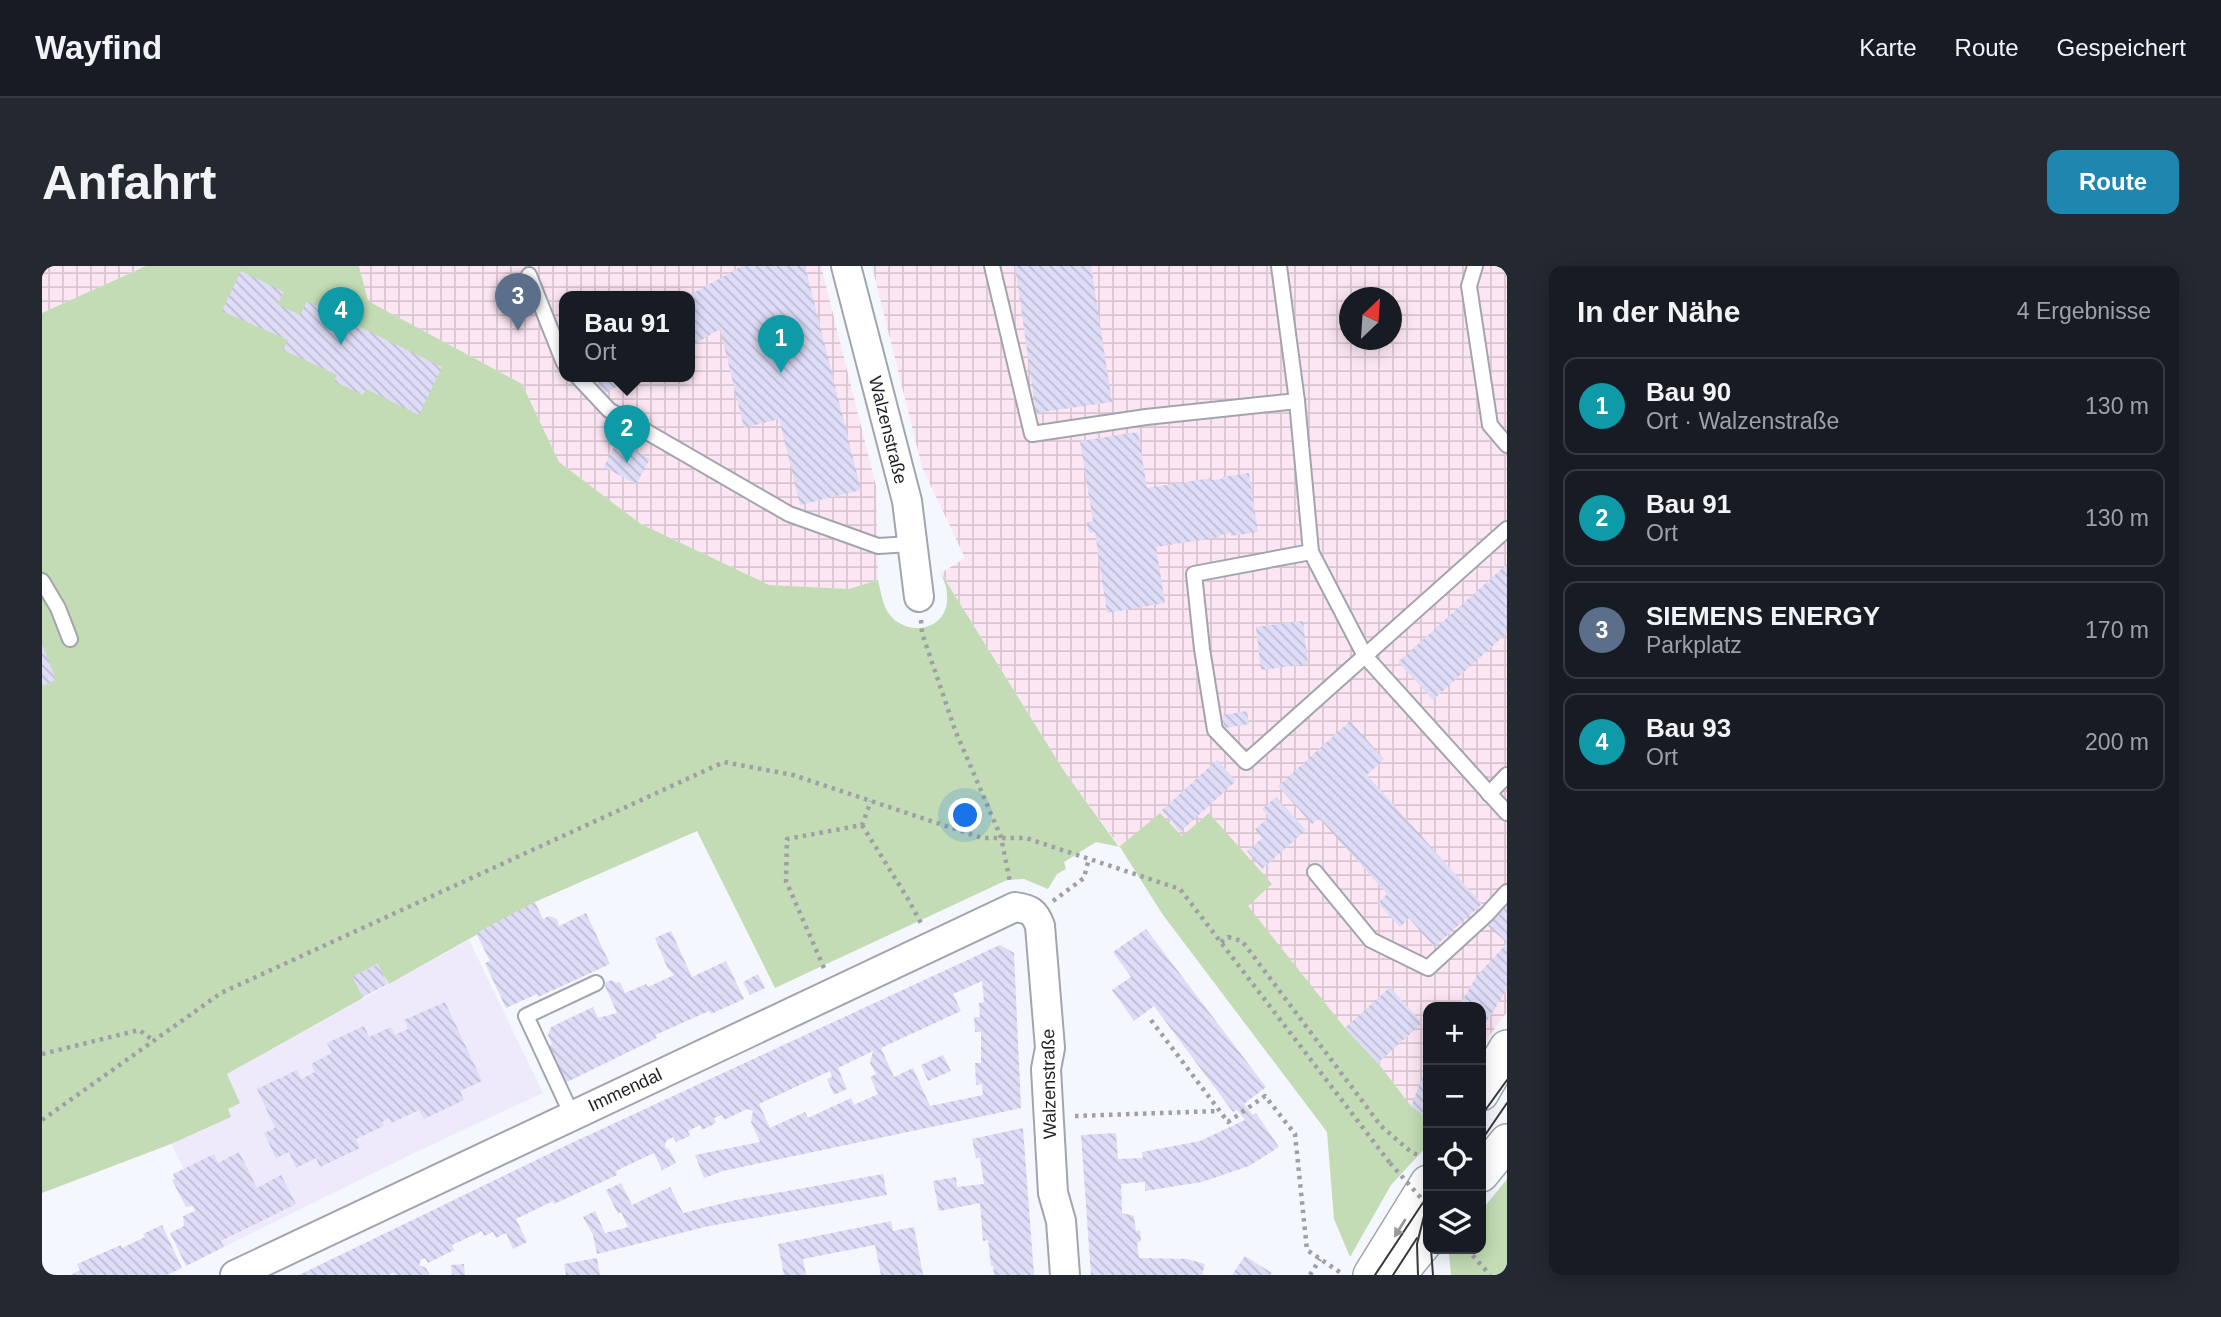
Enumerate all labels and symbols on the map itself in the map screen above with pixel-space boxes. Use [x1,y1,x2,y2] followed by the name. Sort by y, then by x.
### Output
[495,273,541,331] pin: 3
[318,287,364,345] pin: 4
[1339,287,1402,350] north arrow
[758,315,804,373] pin: 1
[865,374,911,486] street label: Walzenstraße
[604,405,650,463] pin: 2
[948,798,982,832] your location
[1038,1029,1060,1139] street label: Walzenstraße
[585,1064,665,1116] street label: Immendal
[1393,1219,1406,1238] one-way arrow

